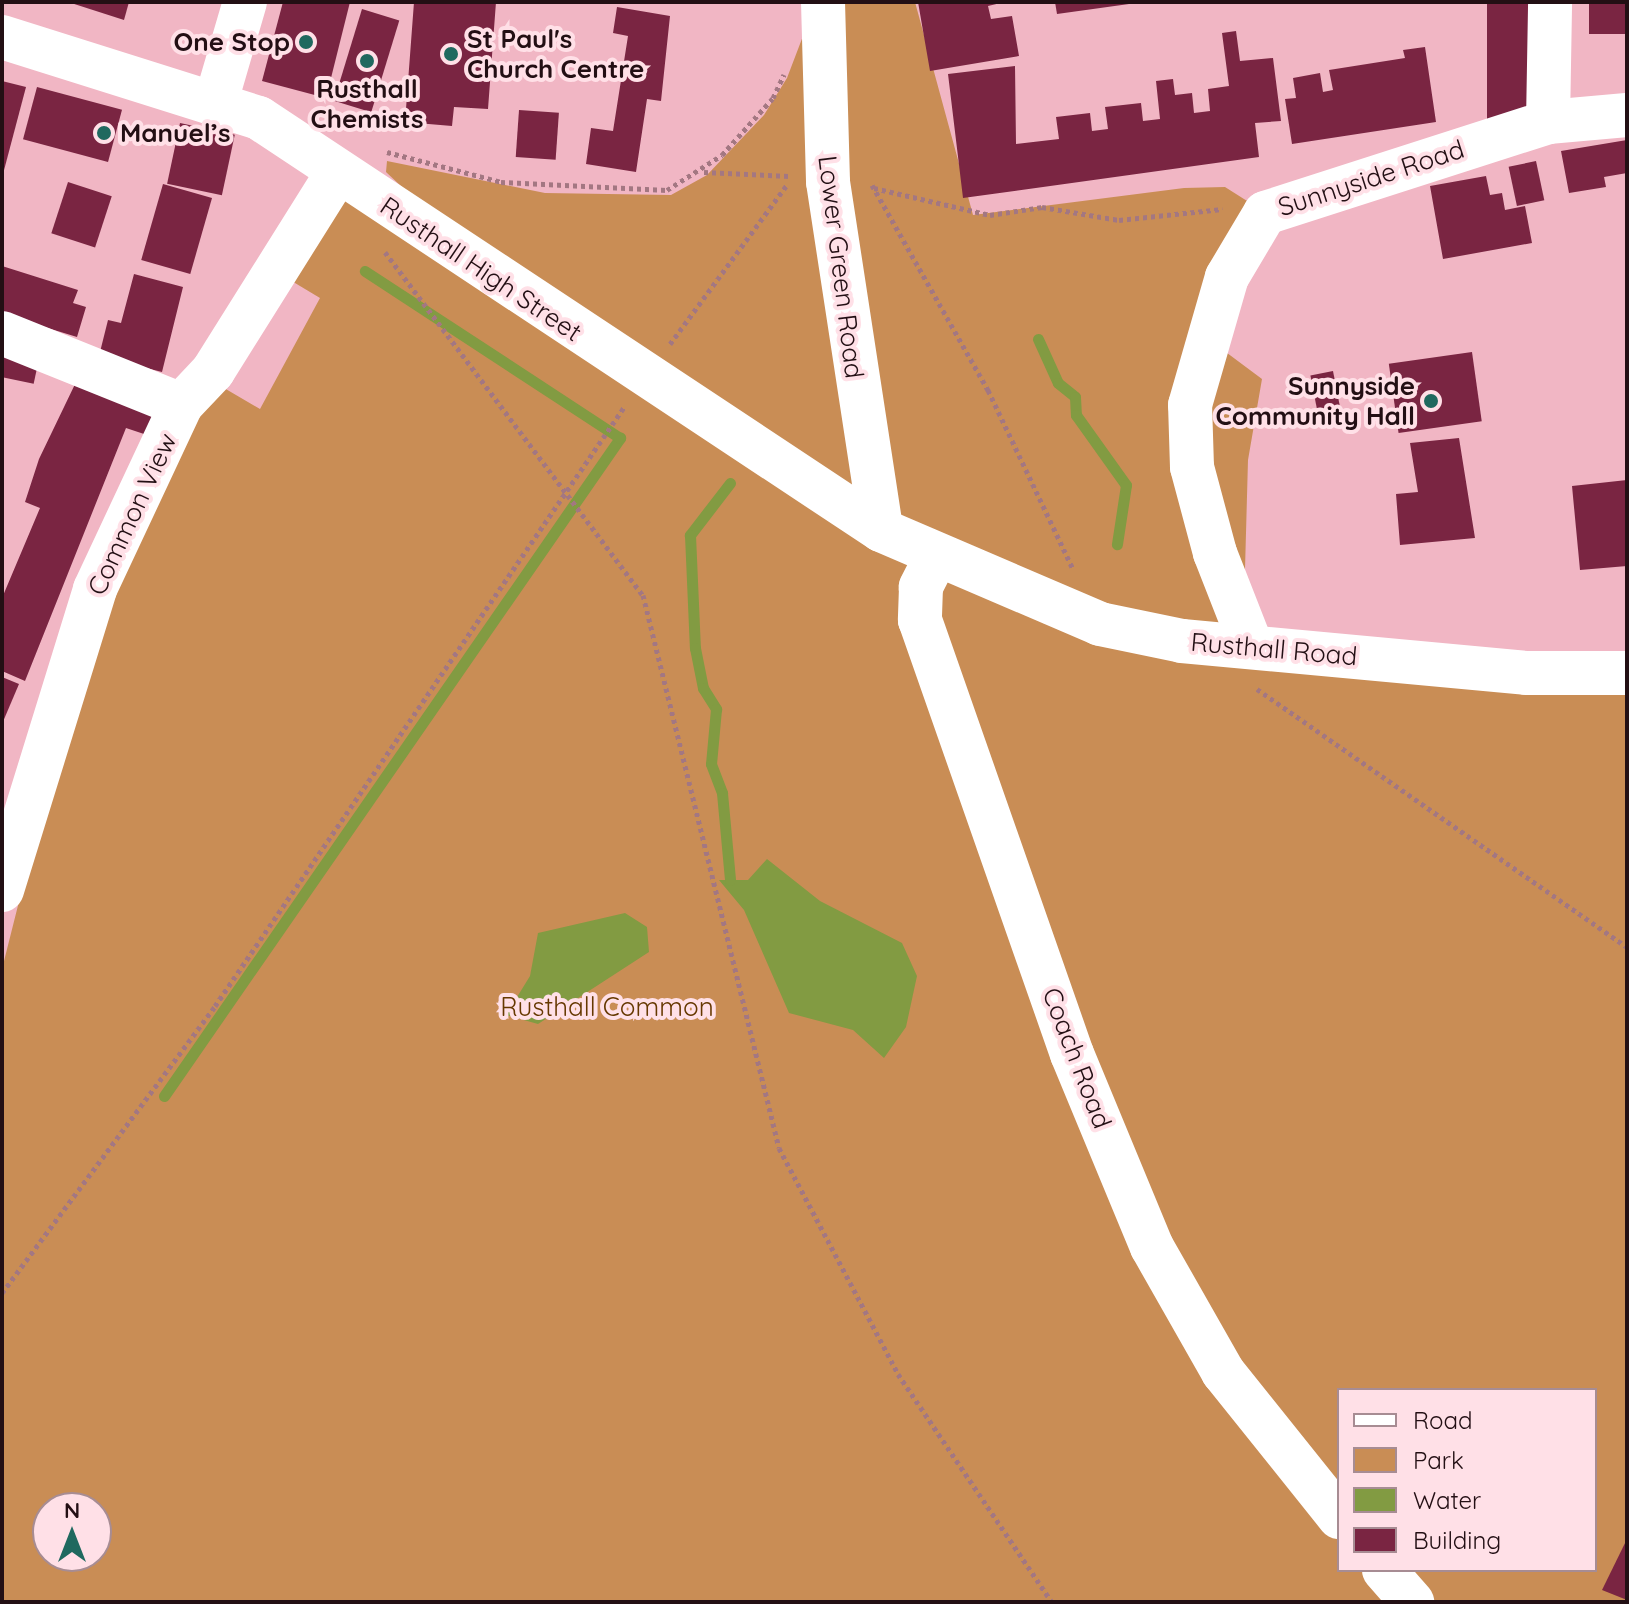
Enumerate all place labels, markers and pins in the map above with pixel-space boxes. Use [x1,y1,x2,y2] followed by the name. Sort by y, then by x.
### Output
[467,23,644,84] place label: St Paul's Church Centre
[174,26,290,58] place label: One Stop
[297,33,315,51] marker: One Stop
[442,45,460,63] marker: St Paul's Church Centre
[358,52,376,70] marker: Rusthall Chemists
[310,73,424,134] place label: Rusthall Chemists
[120,117,230,149] place label: Manuel’s
[95,124,113,142] marker: Manuel’s
[1215,370,1415,432] place label: Sunnyside Community Hall
[1422,392,1440,410] marker: Sunnyside Community Hall

